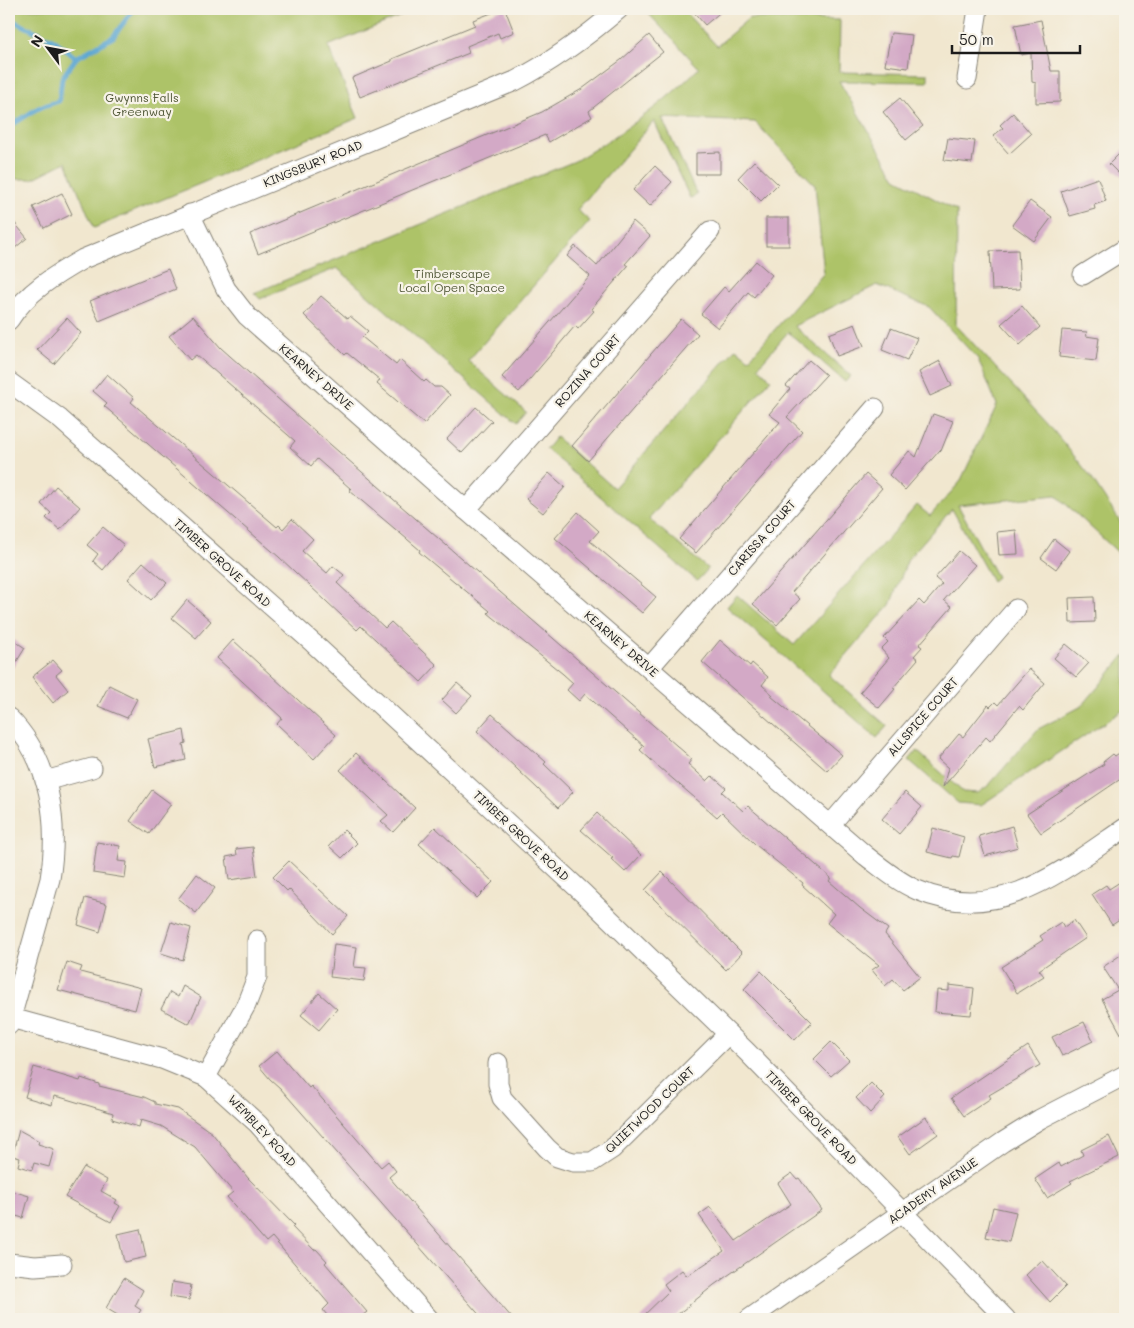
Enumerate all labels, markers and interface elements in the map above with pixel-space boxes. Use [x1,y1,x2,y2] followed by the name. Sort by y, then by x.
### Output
[22,22,72,72] north arrow
[952,22,1079,54] scale bar
[959,29,994,49] text: 50 m
[26,31,47,50] text: N
[105,89,179,119] park label: Gwynns Falls Greenway
[261,136,365,190] street label: KINGSBURY ROAD
[399,265,505,295] park label: Timberscape Local Open Space
[551,330,624,410] street label: ROZINA COURT
[276,340,357,413] street label: KEARNEY DRIVE
[724,496,799,579] street label: CARISSA COURT
[171,514,275,610] street label: TIMBER GROVE ROAD
[581,607,662,680] street label: KEARNEY DRIVE
[883,673,961,759] street label: ALLSPICE COURT
[470,787,573,884] street label: TIMBER GROVE ROAD
[601,1062,698,1156] street label: QUIETWOOD COURT
[762,1067,861,1168] street label: TIMBER GROVE ROAD
[225,1091,300,1170] street label: WEMBLEY ROAD
[885,1153,980,1227] street label: ACADEMY AVENUE

